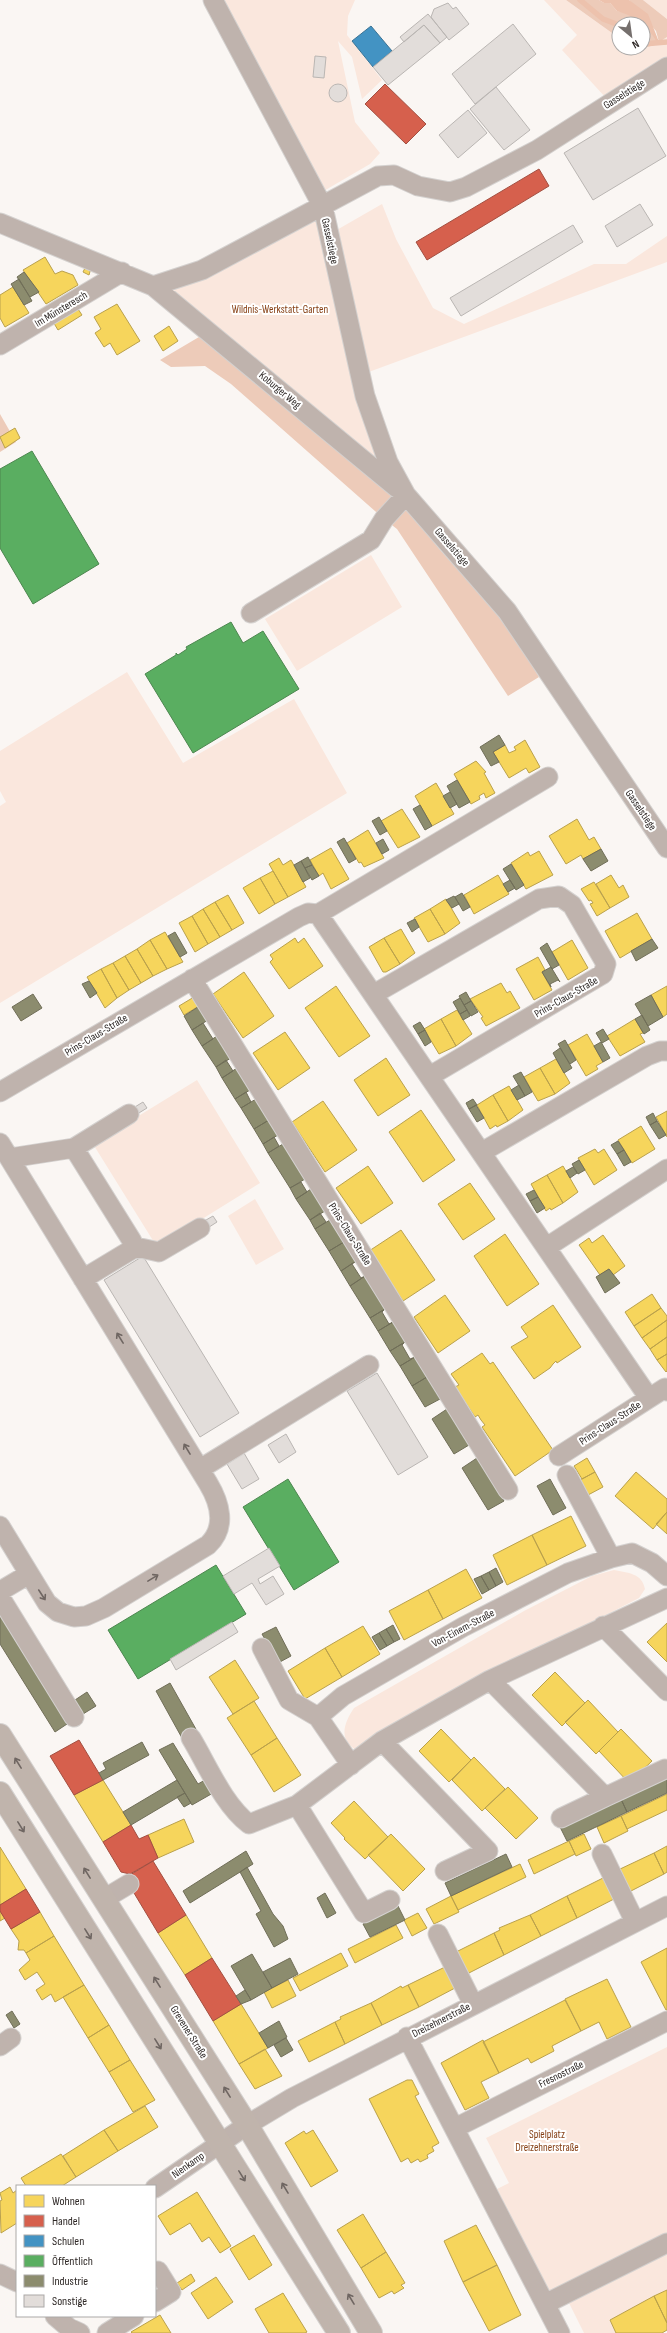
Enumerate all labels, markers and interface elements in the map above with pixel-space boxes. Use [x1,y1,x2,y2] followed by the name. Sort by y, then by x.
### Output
[611,16,651,56] north arrow
[630,37,641,51] text: N
[601,76,647,112] street label: Gasselstiege
[319,217,341,265] street label: Gasselstiege
[32,288,90,330] street label: Im Münsteresch
[232,303,329,316] park label: Wildnis-Werkstatt-Garten
[256,369,304,412] street label: Koburger Weg
[432,525,472,569] street label: Gasselstiege
[623,787,659,833] street label: Gasselstiege
[532,974,600,1020] street label: Prins-Claus-Straße
[62,1011,130,1059] street label: Prins-Claus-Straße
[326,1200,374,1268] street label: Prins-Claus-Straße
[115,1332,123,1344] one-way arrow
[577,1398,643,1448] street label: Prins-Claus-Straße
[183,1443,191,1455] one-way arrow
[147,1574,159,1582] one-way arrow
[39,1589,47,1601] one-way arrow
[429,1606,497,1650] street label: Von-Einem-Straße
[13,1757,21,1769] one-way arrow
[16,1821,25,1832] one-way arrow
[83,1867,92,1878] one-way arrow
[85,1928,93,1940] one-way arrow
[153,1977,161,1988] one-way arrow
[410,2000,472,2040] street label: Dreizehnerstraße
[168,2003,210,2061] street label: Grevener Straße
[154,2038,162,2049] one-way arrow
[536,2058,586,2090] street label: Fresnostraße
[222,2086,230,2098] one-way arrow
[515,2128,579,2154] park label: Spielplatz Dreizehnerstraße
[169,2149,207,2181] street label: Nienkamp
[238,2170,246,2182] one-way arrow
[280,2182,288,2194] one-way arrow
[16,2185,156,2317] legend
[52,2194,85,2209] text: Wohnen
[52,2214,80,2229] text: Handel
[52,2234,84,2249] text: Schulen
[52,2254,93,2269] text: Öffentlich
[52,2274,88,2289] text: Industrie
[52,2294,87,2309] text: Sonstige
[347,2294,355,2306] one-way arrow

